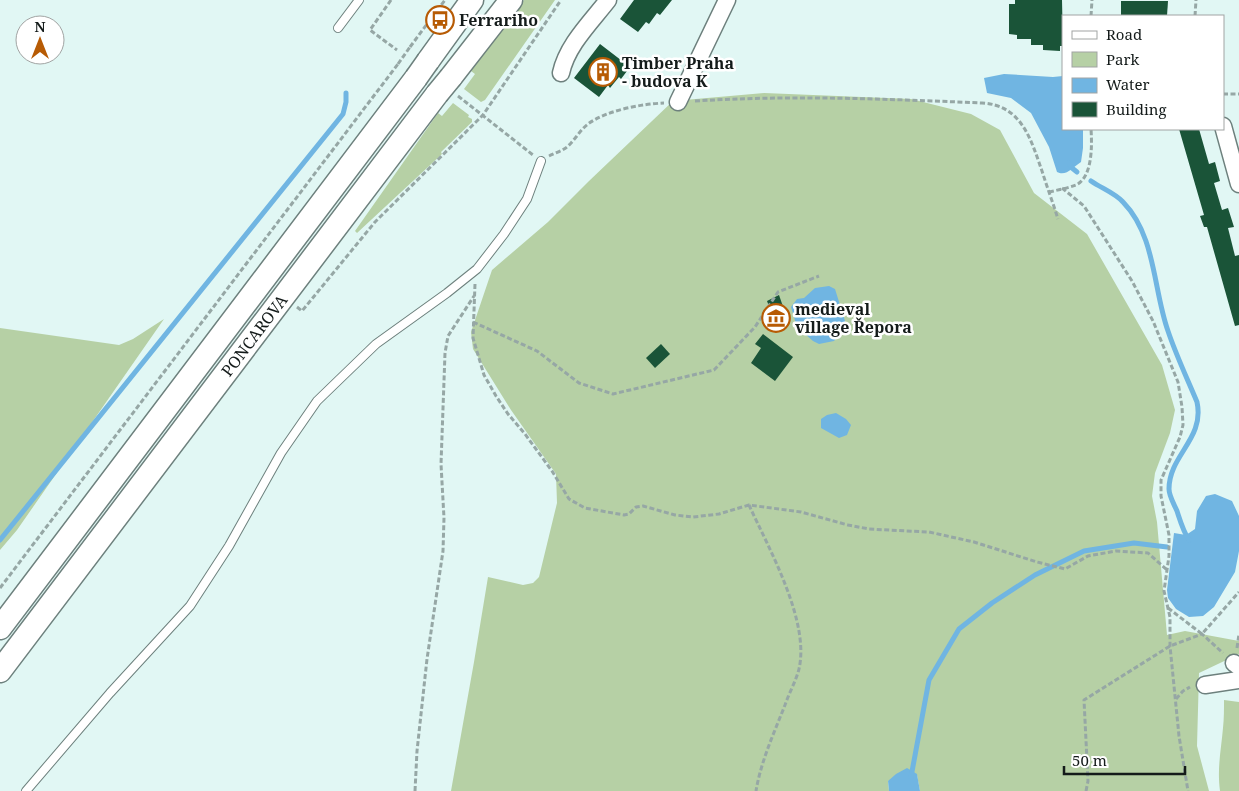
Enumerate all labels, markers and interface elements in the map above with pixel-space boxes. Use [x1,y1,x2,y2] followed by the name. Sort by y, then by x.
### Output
[425,5,455,35] bus stop icon: Ferrariho
[459,9,538,31] place label: Ferrariho
[15,15,65,65] north arrow
[1062,15,1224,130] legend
[34,17,46,36] text: N
[1106,24,1142,44] text: Road
[1106,49,1140,69] text: Park
[622,52,734,92] place label: Timber Praha - budova K
[588,57,618,87] building icon: Timber Praha - budova K
[1106,74,1149,94] text: Water
[1106,99,1167,119] text: Building
[216,289,293,381] street label: PONCAROVA
[795,298,912,338] place label: medieval village Řepora
[761,303,791,333] museum icon: medieval village Řepora
[1064,744,1185,776] scale bar
[1072,750,1107,770] text: 50 m

